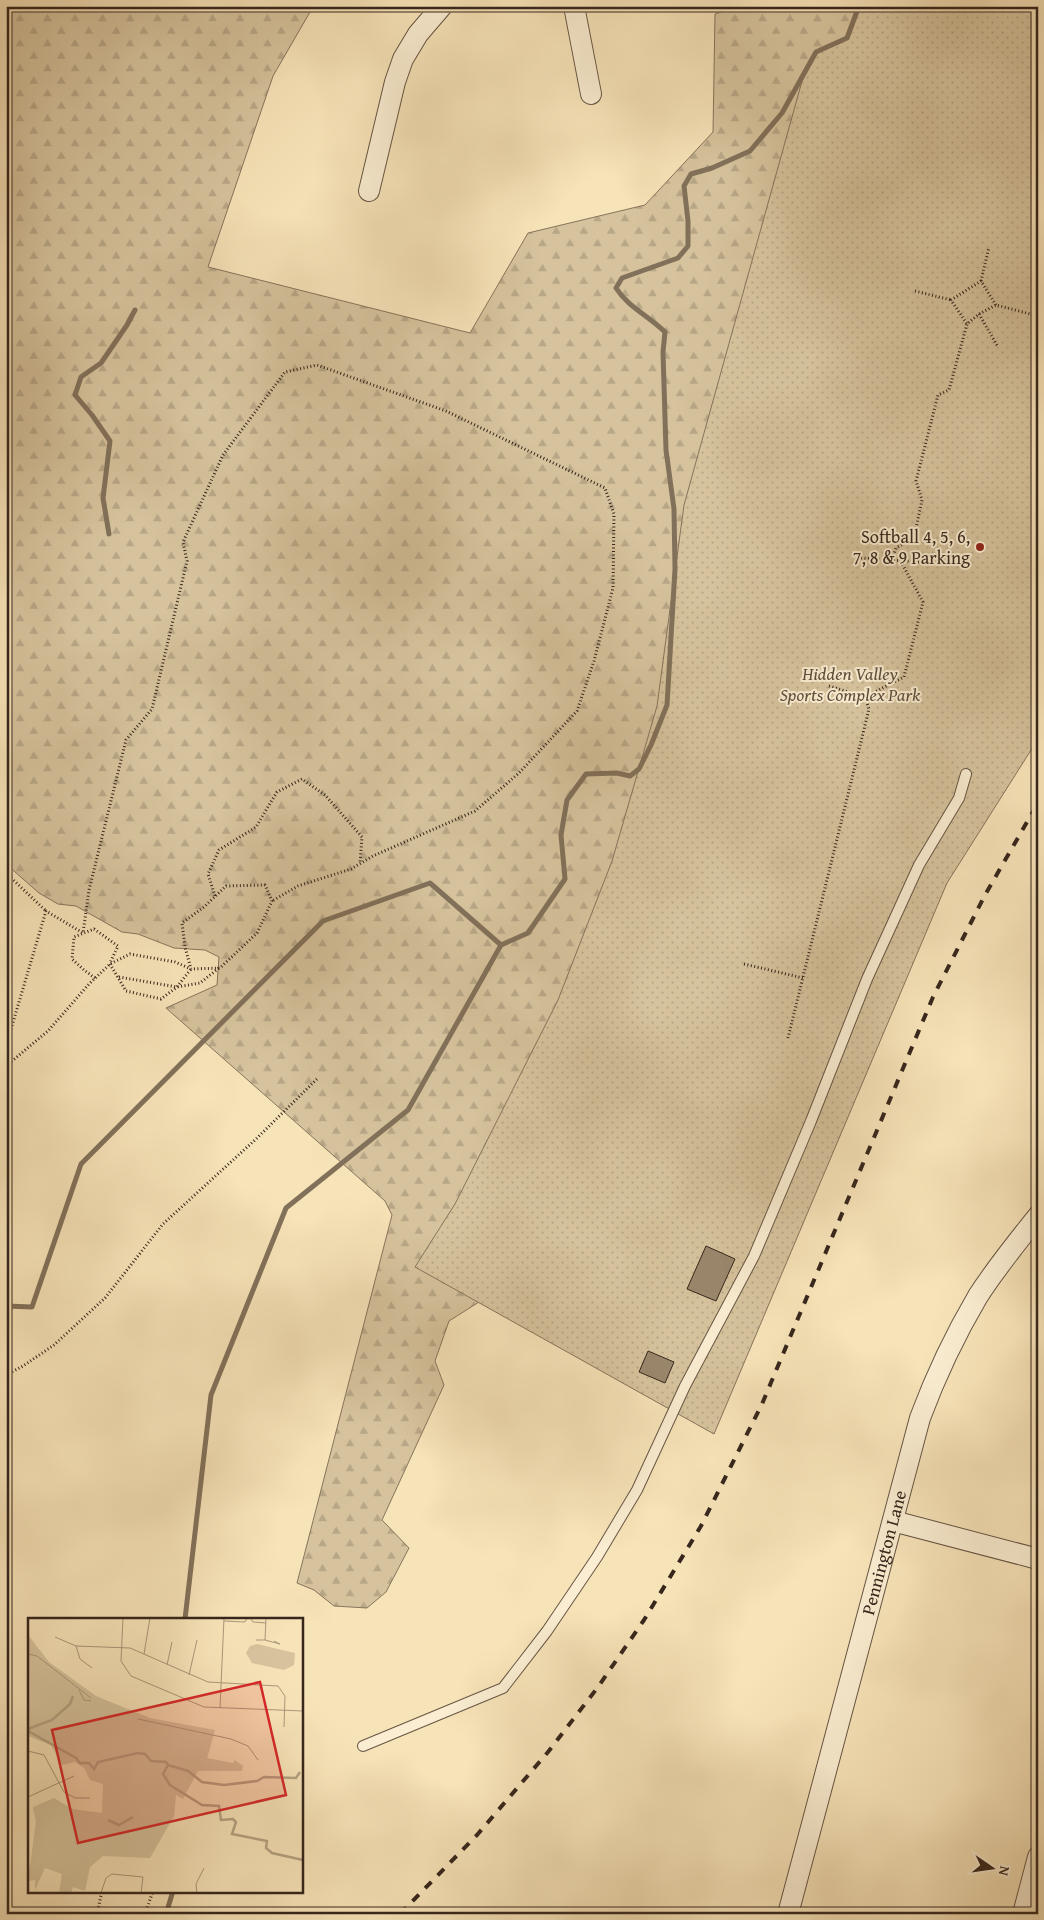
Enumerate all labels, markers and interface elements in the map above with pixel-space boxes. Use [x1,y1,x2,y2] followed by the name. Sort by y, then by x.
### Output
[853,523,970,571] place label: Softball 4, 5, 6, 7, 8 & 9 Parking
[974,541,986,553] marker: Softball 4, 5, 6, 7, 8 & 9 Parking
[780,660,921,708] park label: Hidden Valley Sports Complex Park
[854,1487,913,1618] street label: Pennington Lane
[28,1618,302,1892] inset map
[966,1842,1016,1892] north arrow
[994,1864,1015,1878] text: N

